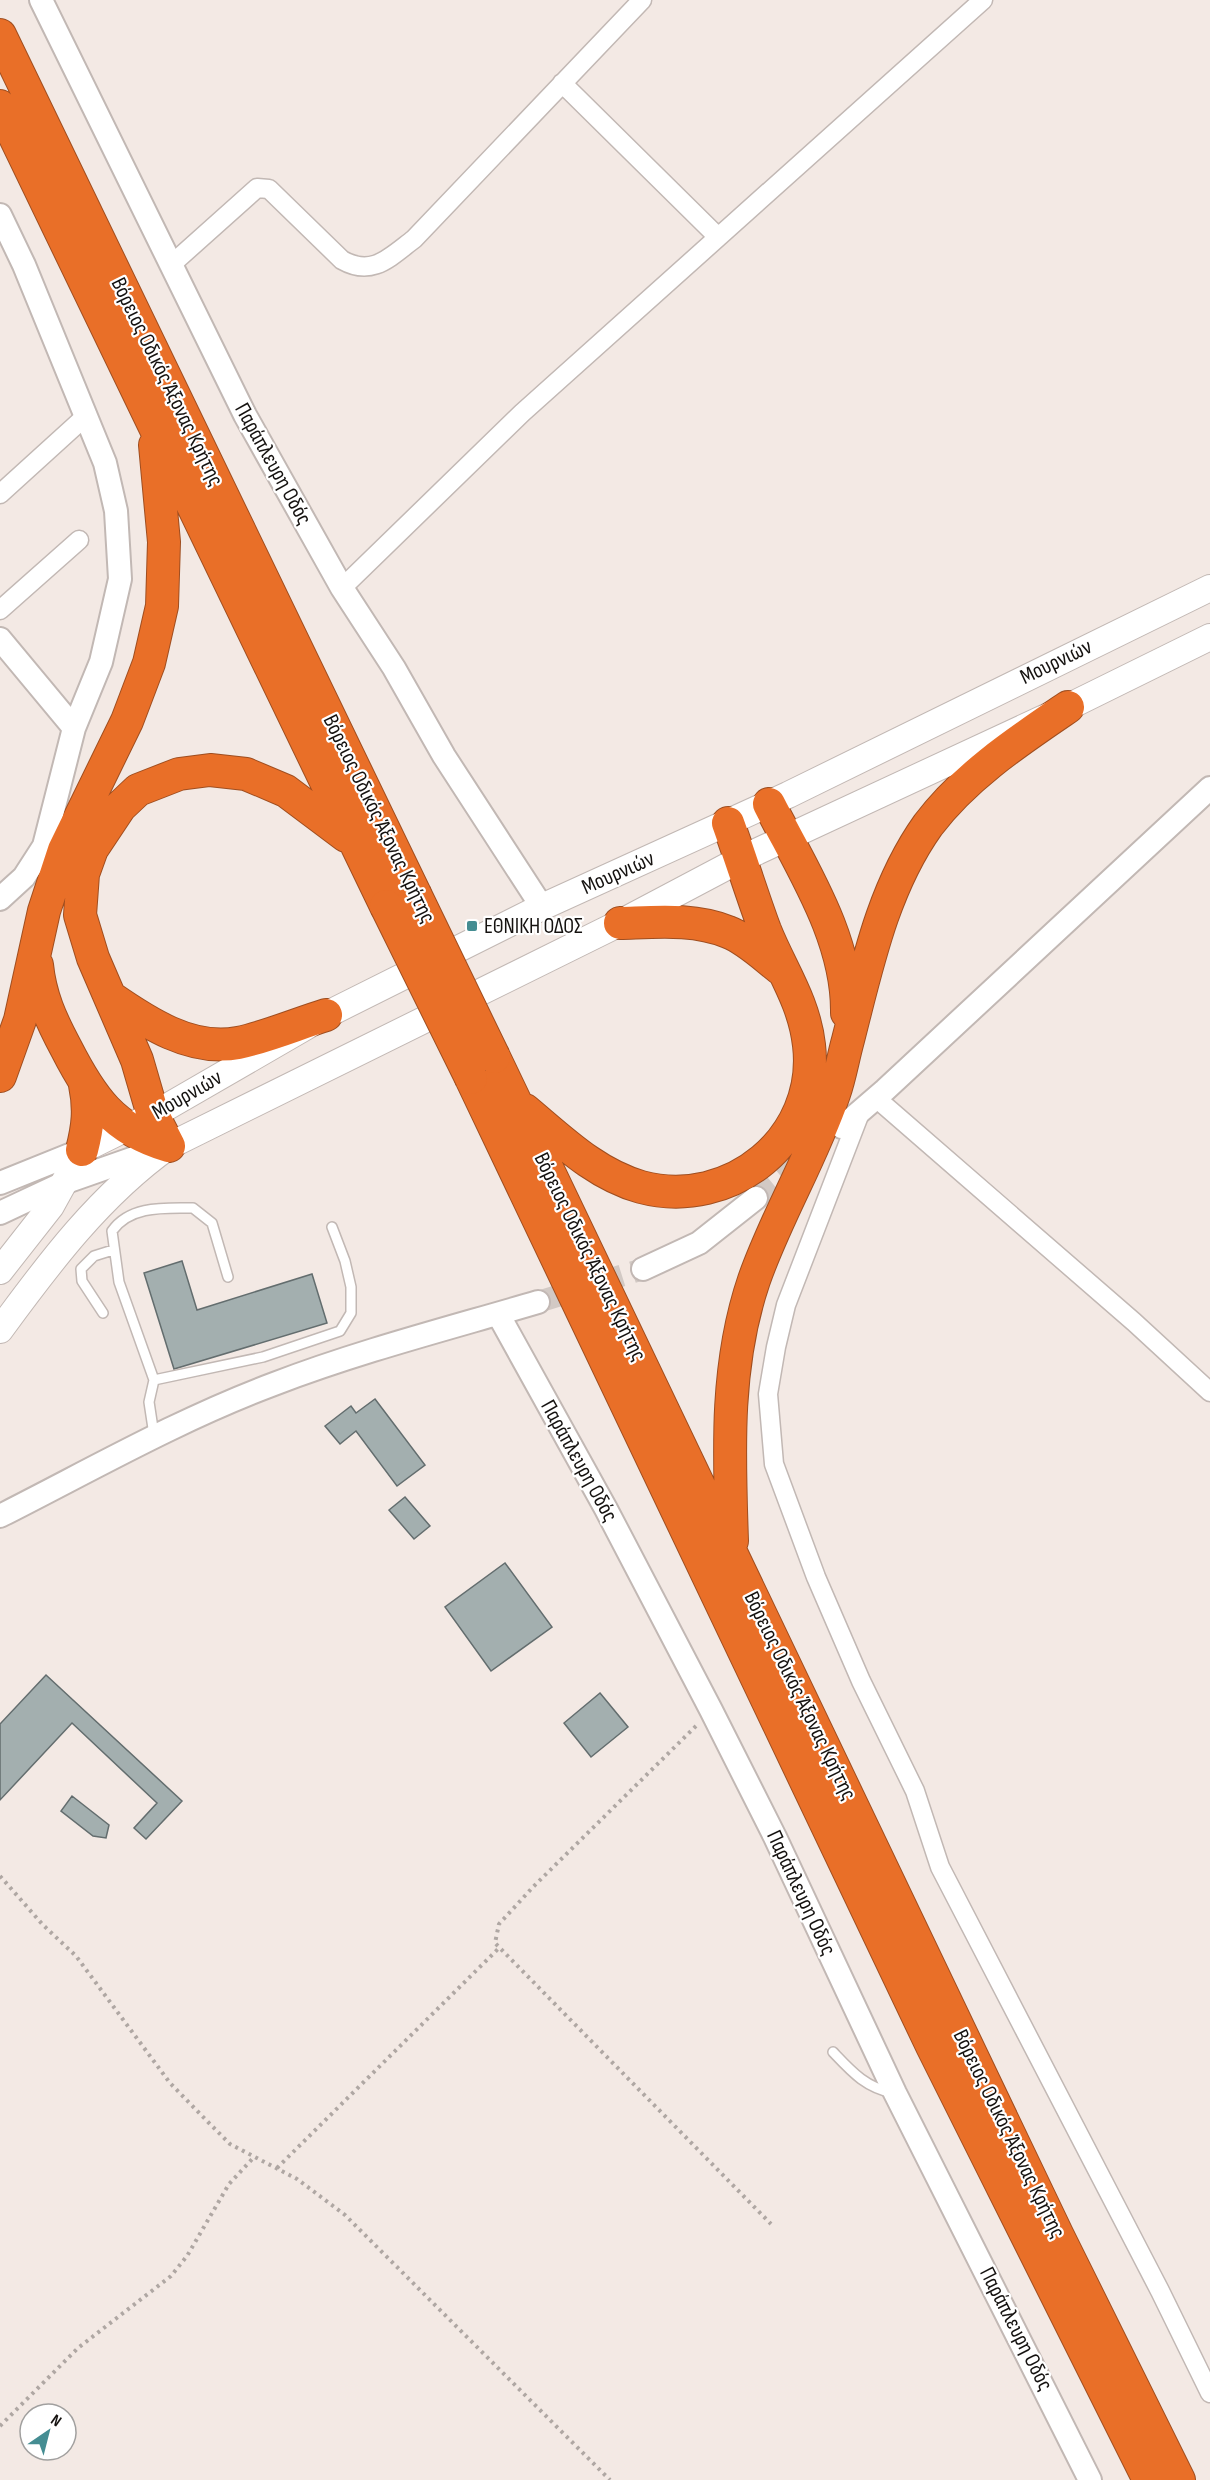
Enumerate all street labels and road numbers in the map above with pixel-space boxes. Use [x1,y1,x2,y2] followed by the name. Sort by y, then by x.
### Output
[105,273,229,491] street label: Βόρειος Οδικός Άξονας Κρήτης
[228,398,318,530] street label: Παράπλευρη Οδός
[1016,633,1097,691] street label: Μουρνιών
[317,710,441,928] street label: Βόρειος Οδικός Άξονας Κρήτης
[578,845,659,901] street label: Μουρνιών
[147,1064,227,1126] street label: Μουρνιών
[528,1148,652,1366] street label: Βόρειος Οδικός Άξονας Κρήτης
[534,1395,624,1527] street label: Παράπλευρη Οδός
[738,1587,862,1805] street label: Βόρειος Οδικός Άξονας Κρήτης
[760,1826,842,1960] street label: Παράπλευρη Οδός
[947,2025,1071,2243] street label: Βόρειος Οδικός Άξονας Κρήτης
[973,2263,1059,2395] street label: Παράπλευρη Οδός

